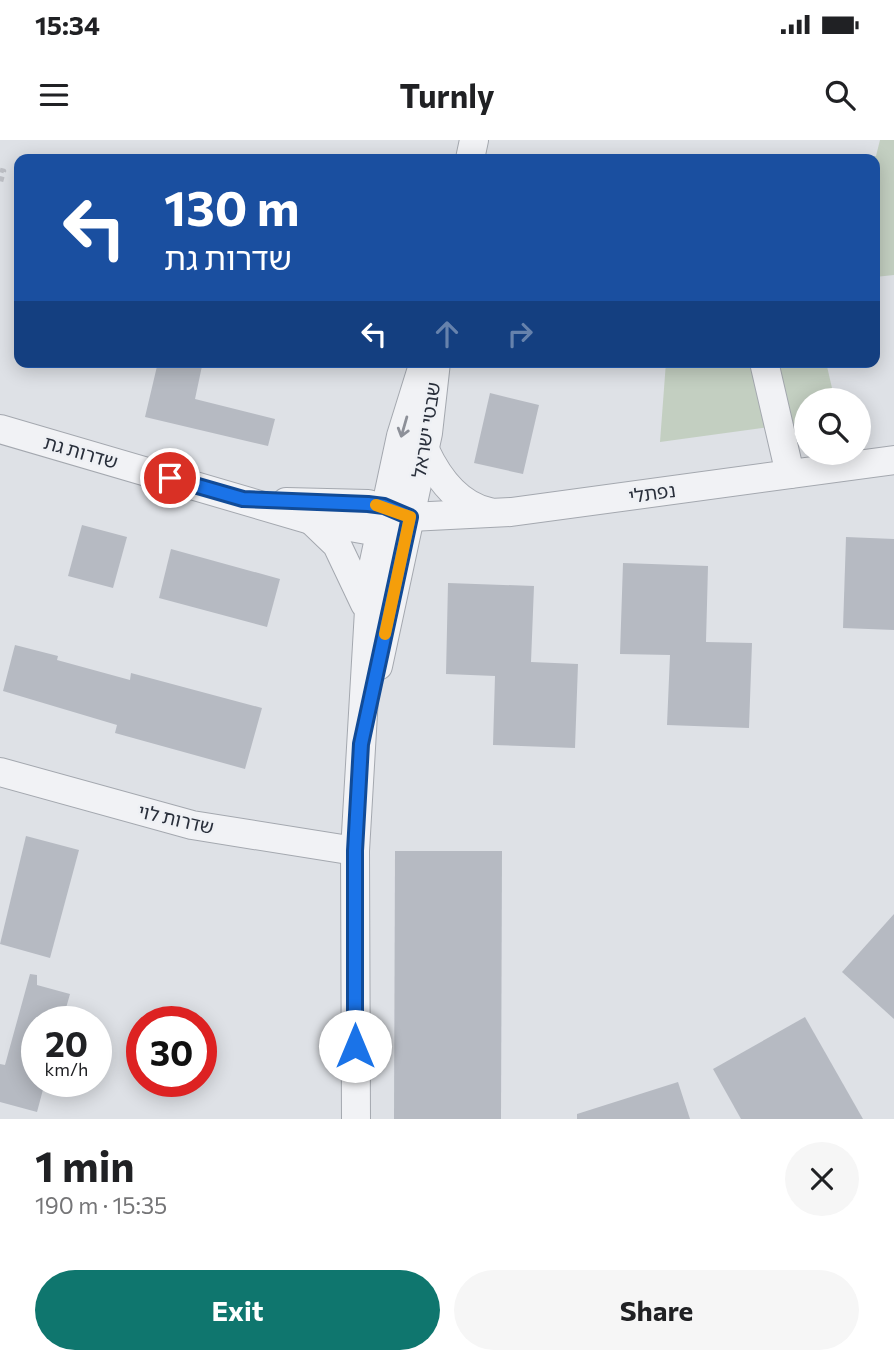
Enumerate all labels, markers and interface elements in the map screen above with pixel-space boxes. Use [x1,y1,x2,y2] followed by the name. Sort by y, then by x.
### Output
[35,9,100,40] text: 15:34
[400,75,494,115] text: Turnly
[35,76,73,114] icon: menu
[821,76,859,114] icon: search
[164,176,299,236] text: 130 m
[49,182,140,273] icon: left
[164,237,292,277] text: שדרות גת
[355,315,393,353] icon: left
[428,315,466,353] icon: ahead
[501,315,539,353] icon: right
[407,380,444,479] street label: שבטי ישראל
[794,388,871,465] map controls
[794,388,871,465] button: search
[396,416,409,438] one-way arrow
[41,430,121,473] street label: שדרות גת
[140,448,200,508] pin
[151,459,189,497] icon: arrive
[627,478,677,507] street label: נפתלי
[136,799,216,838] street label: שדרות לוי
[126,1006,217,1097] speed limit sign: 30
[318,1009,392,1083] position arrow
[45,1021,88,1064] text: 20
[45,1058,88,1080] text: km/h
[35,1139,135,1191] text: 1 min
[785,1142,859,1216] button: close
[35,1191,167,1219] text: 190 m · 15:35
[35,1270,440,1350] button: Exit
[454,1270,859,1350] button: Share

